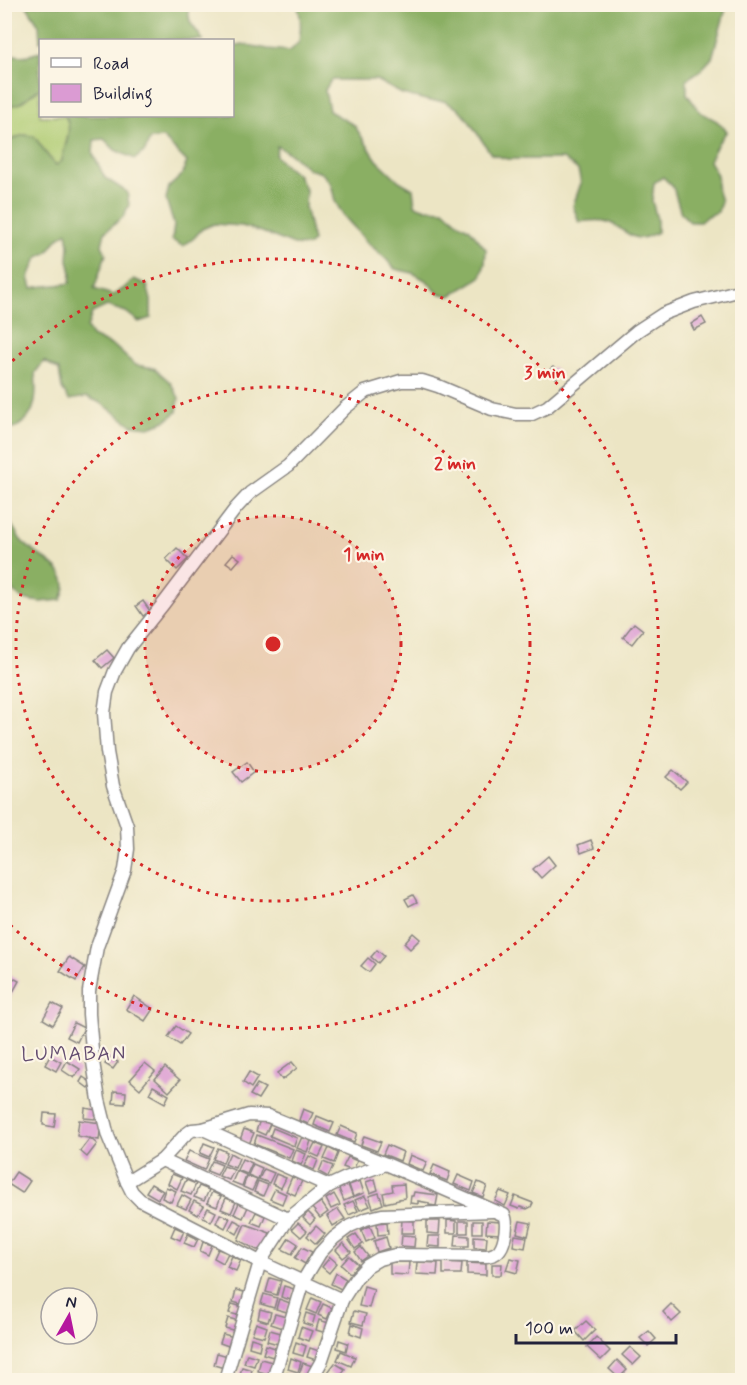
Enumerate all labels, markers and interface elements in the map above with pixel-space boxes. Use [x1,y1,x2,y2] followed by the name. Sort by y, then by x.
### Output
[39,39,234,117] legend
[93,52,129,76] text: Road
[93,82,153,108] text: Building
[524,361,566,385] text: 3 min
[434,452,476,476] text: 2 min
[343,543,385,567] text: 1 min
[263,634,283,654] centre of rings
[21,1041,127,1068] district label: LUMABAN
[39,1286,99,1346] north arrow
[64,1291,78,1314] text: N
[516,1307,676,1345] scale bar
[525,1317,573,1341] text: 100 m

